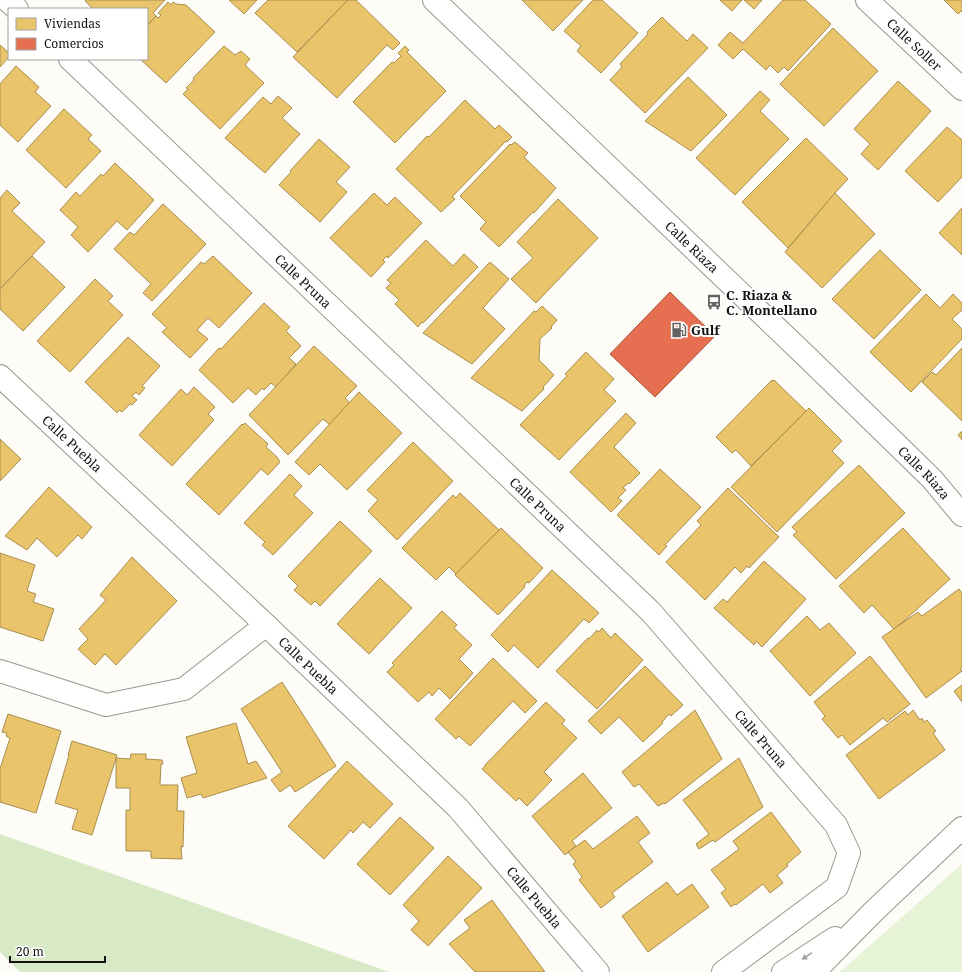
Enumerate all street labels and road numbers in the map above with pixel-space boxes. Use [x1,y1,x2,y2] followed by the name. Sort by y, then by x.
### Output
[883,14,946,75] street label: Calle Soller
[661,217,723,277] street label: Calle Riaza
[271,250,335,312] street label: Calle Pruna
[38,411,106,476] street label: Calle Puebla
[894,442,954,503] street label: Calle Riaza
[506,473,570,536] street label: Calle Pruna
[275,633,342,698] street label: Calle Puebla
[731,706,791,772] street label: Calle Pruna
[503,862,566,932] street label: Calle Puebla

